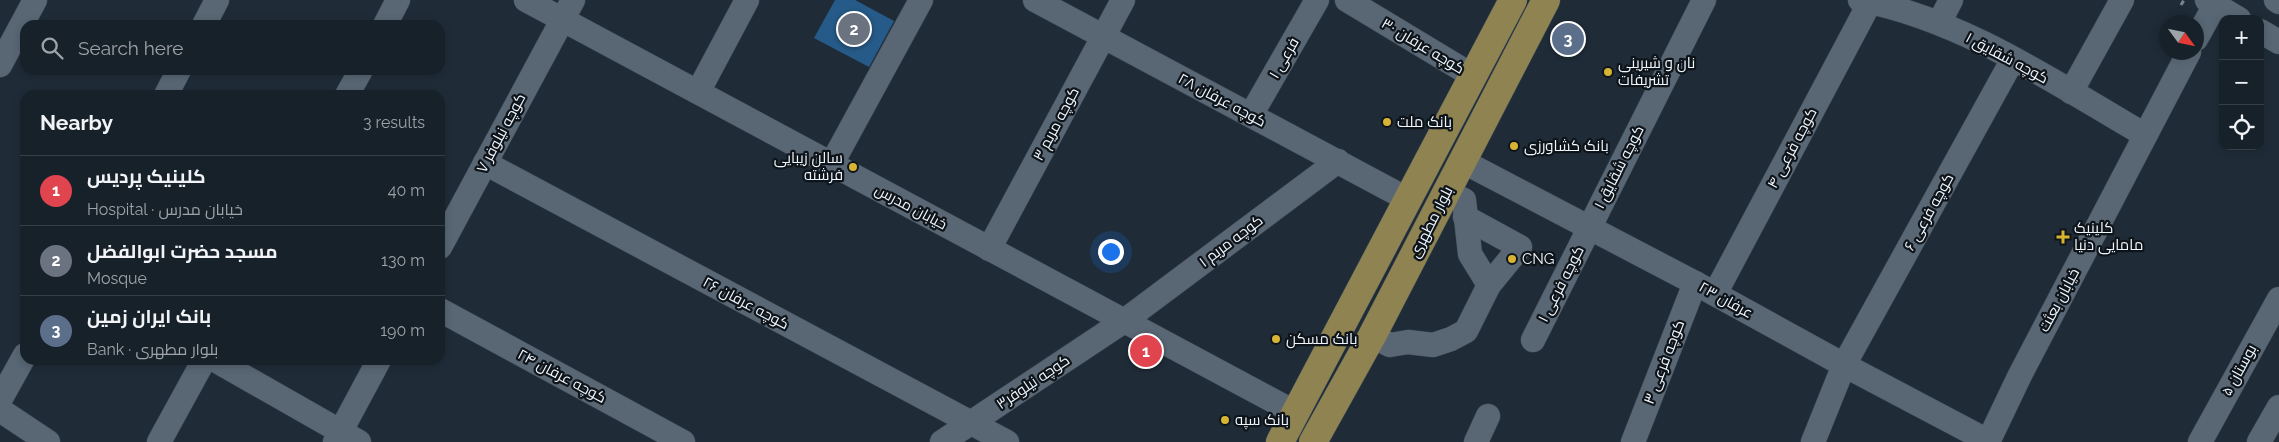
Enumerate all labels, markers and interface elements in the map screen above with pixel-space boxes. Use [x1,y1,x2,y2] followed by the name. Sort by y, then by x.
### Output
[838,10,870,48] pin: 2
[1378,14,1468,79] street label: کوچه عرفان ۳۰
[2159,15,2204,60] north arrow
[2219,15,2264,150] map controls
[2219,15,2264,60] button: +
[20,20,445,75] search box
[1552,20,1584,58] pin: 3
[1962,29,2051,88] street label: کوچه شقایق ۱
[38,34,66,62] icon: search
[1265,34,1304,82] street label: فرعی ۱
[78,37,184,59] text: Search here
[1618,54,1695,89] place label: نان و شیرینی تشریفات
[2219,60,2264,105] button: −
[1602,66,1614,78] marker: نان و شیرینی تشریفات
[1175,69,1269,132] street label: کوچه عرفان ۲۸
[1029,84,1084,164] street label: کوچه مریم ۳
[473,90,530,176] street label: کوچه نیلوفر ۷
[1763,105,1822,192] street label: کوچه فرعی ۴
[2219,105,2264,150] button: locate
[40,110,113,135] text: Nearby
[363,113,425,132] text: 3 results
[1397,113,1452,131] place label: بانک ملت
[1381,116,1393,128] marker: بانک ملت
[1590,122,1649,212] street label: کوچه شقایق ۱
[1524,137,1609,156] place label: بانک کشاورزی
[1508,140,1520,152] marker: بانک کشاورزی
[774,149,843,184] place label: سالن زیبایی فرشته
[847,161,859,173] marker: سالن زیبایی فرشته
[87,165,206,187] text: کلینیک پردیس
[1900,170,1958,254] street label: کوچه فرعی ۶
[871,180,950,234] street label: خیابان مدرس
[52,181,60,200] text: 1
[388,181,425,200] text: 40 m
[1405,183,1458,261] street label: بلوار مطهری
[87,200,243,219] text: Hospital · خیابان مدرس
[1195,211,1267,272] street label: کوچه مریم ۱
[2074,219,2143,255] place label: کلینیک مامایی دنیا
[2056,230,2070,244] marker: کلینیک مامایی دنیا
[1098,239,1124,265] your location
[87,240,278,262] text: مسجد حضرت ابوالفضل
[1534,243,1589,326] street label: کوچه فرعی ۱
[1522,250,1555,268] place label: CNG
[51,251,61,270] text: 2
[381,251,425,270] text: 130 m
[1506,253,1518,265] marker: CNG
[2035,265,2084,335] street label: خیابان بعثت
[87,269,147,288] text: Mosque
[700,273,792,334] street label: کوچه عرفان ۲۶
[1695,278,1756,323] street label: عرفان ۲۳
[87,305,211,327] text: بانک ایران زمین
[1640,317,1689,407] street label: کوچه فرعی ۳
[52,321,60,340] text: 3
[380,321,425,340] text: 190 m
[1286,330,1357,349] place label: بانک مسکن
[1130,332,1162,370] pin: 1
[1270,333,1282,345] marker: بانک مسکن
[87,340,218,359] text: Bank · بلوار مطهری
[2218,341,2261,399] street label: بوستان ۵
[514,345,609,408] street label: کوچه عرفان ۲۴
[993,351,1074,414] street label: کوچه نیلوفر۳
[1235,411,1289,430] place label: بانک سپه
[1219,414,1231,426] marker: بانک سپه

